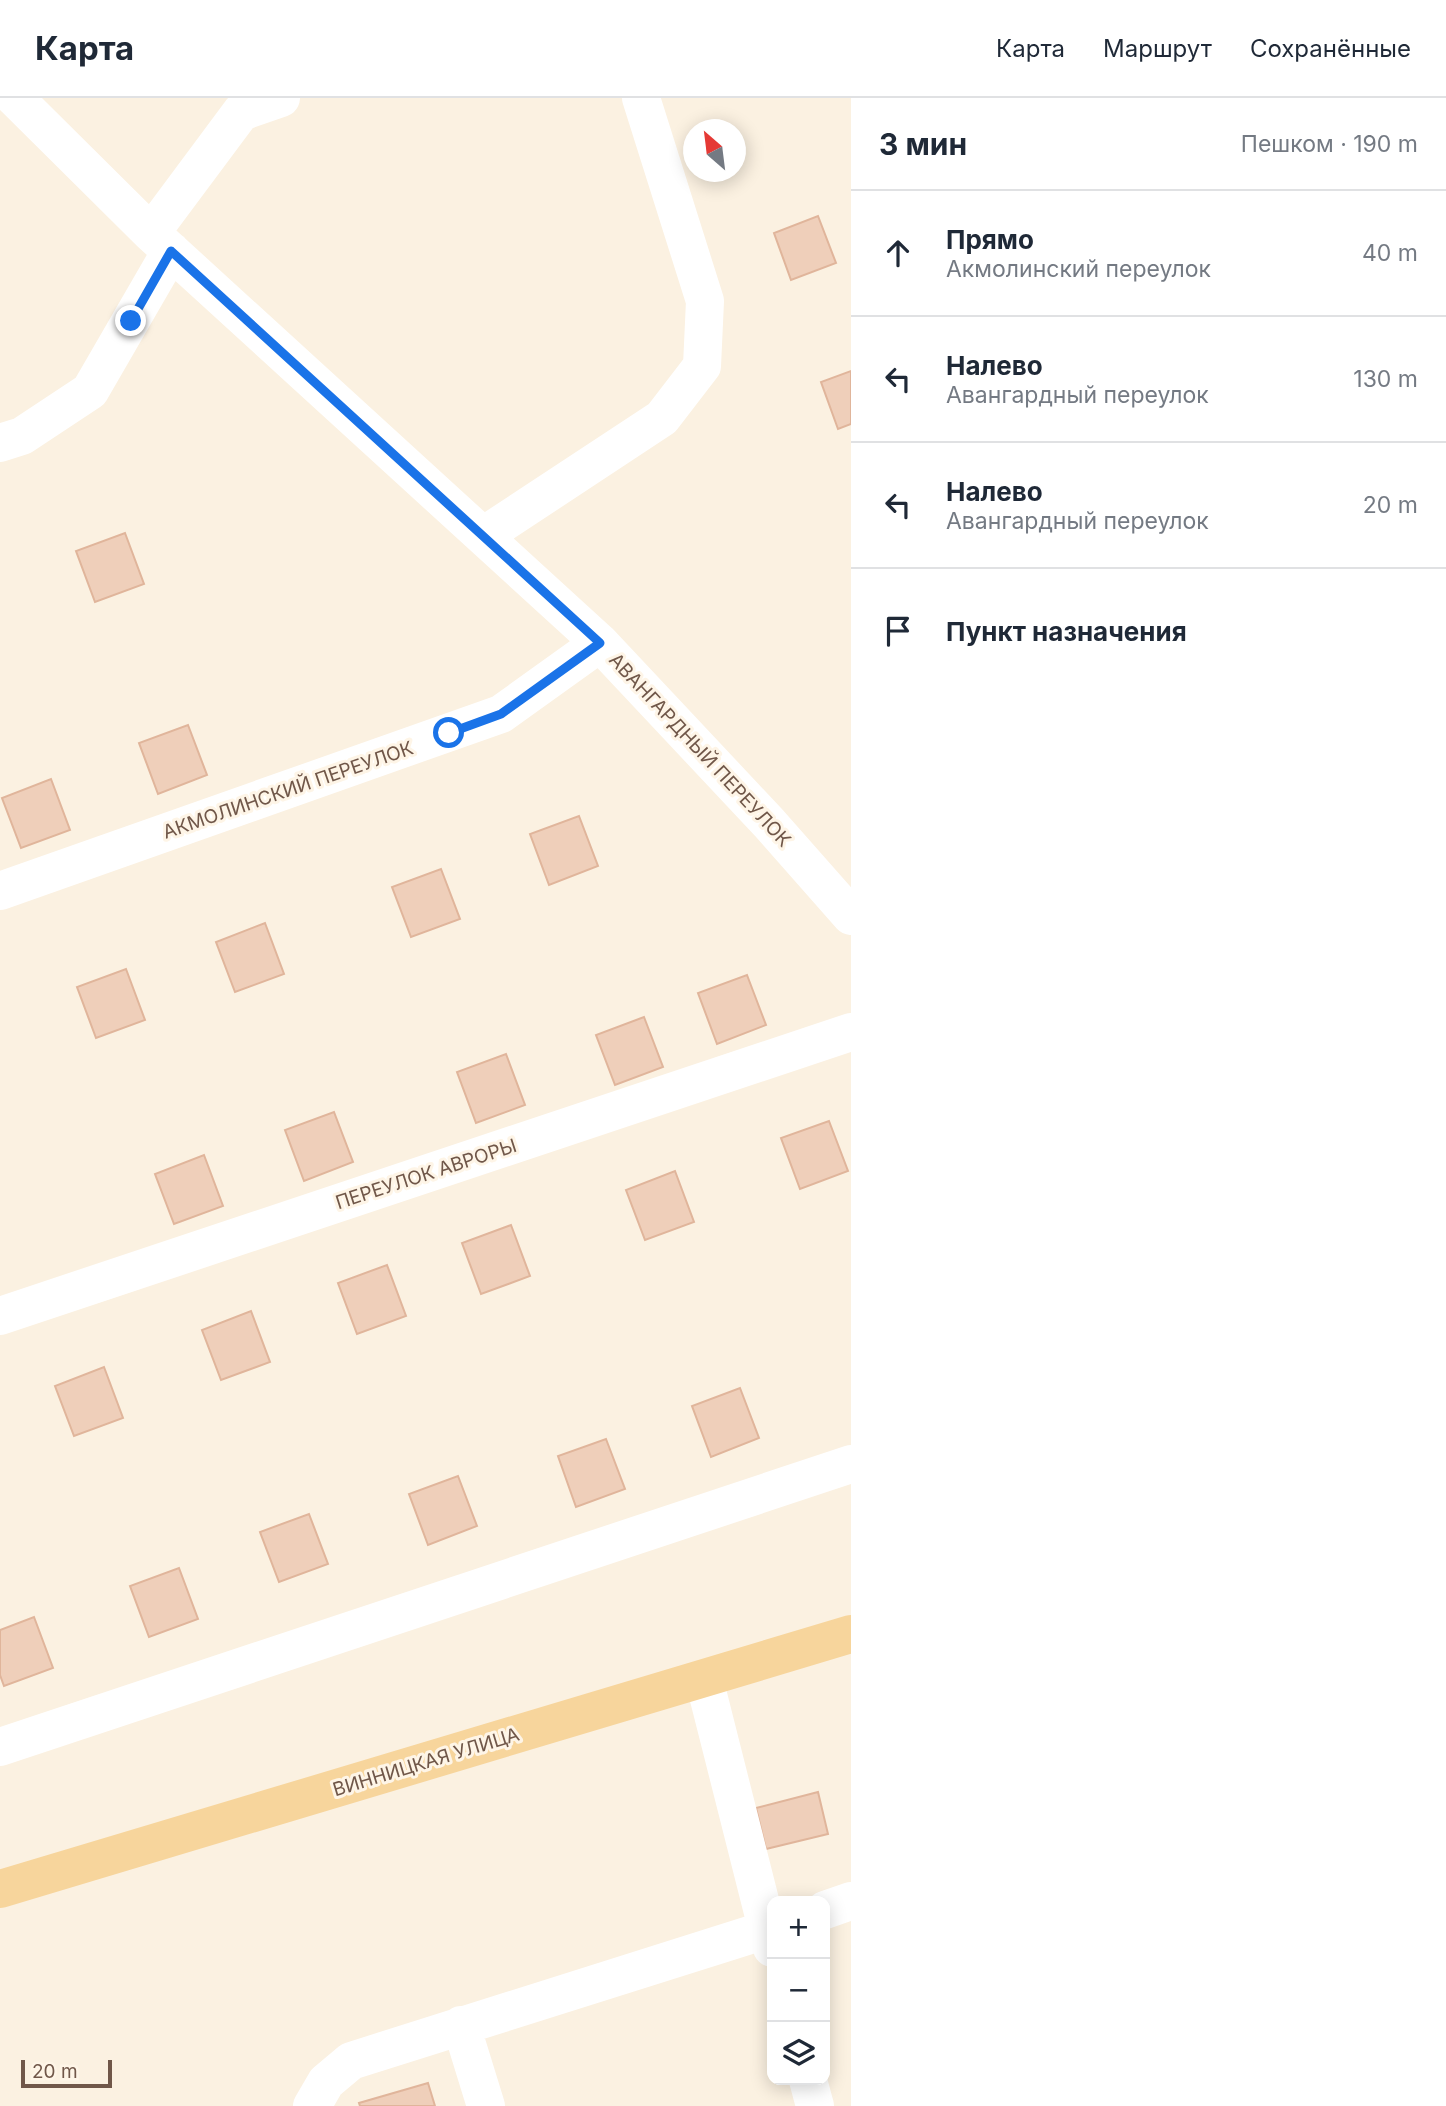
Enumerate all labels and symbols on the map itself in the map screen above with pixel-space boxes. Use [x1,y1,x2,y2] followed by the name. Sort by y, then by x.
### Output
[683,119,746,182] north arrow
[115,305,146,336] route end
[604,648,797,852] street label: АВАНГАРДНЫЙ ПЕРЕУЛОК
[433,717,464,748] route start
[159,735,416,844] street label: АКМОЛИНСКИЙ ПЕРЕУЛОК
[333,1134,519,1214] street label: ПЕРЕУЛОК АВРОРЫ
[330,1723,522,1801] street label: ВИННИЦКАЯ УЛИЦА
[21,2057,112,2089] scale bar

